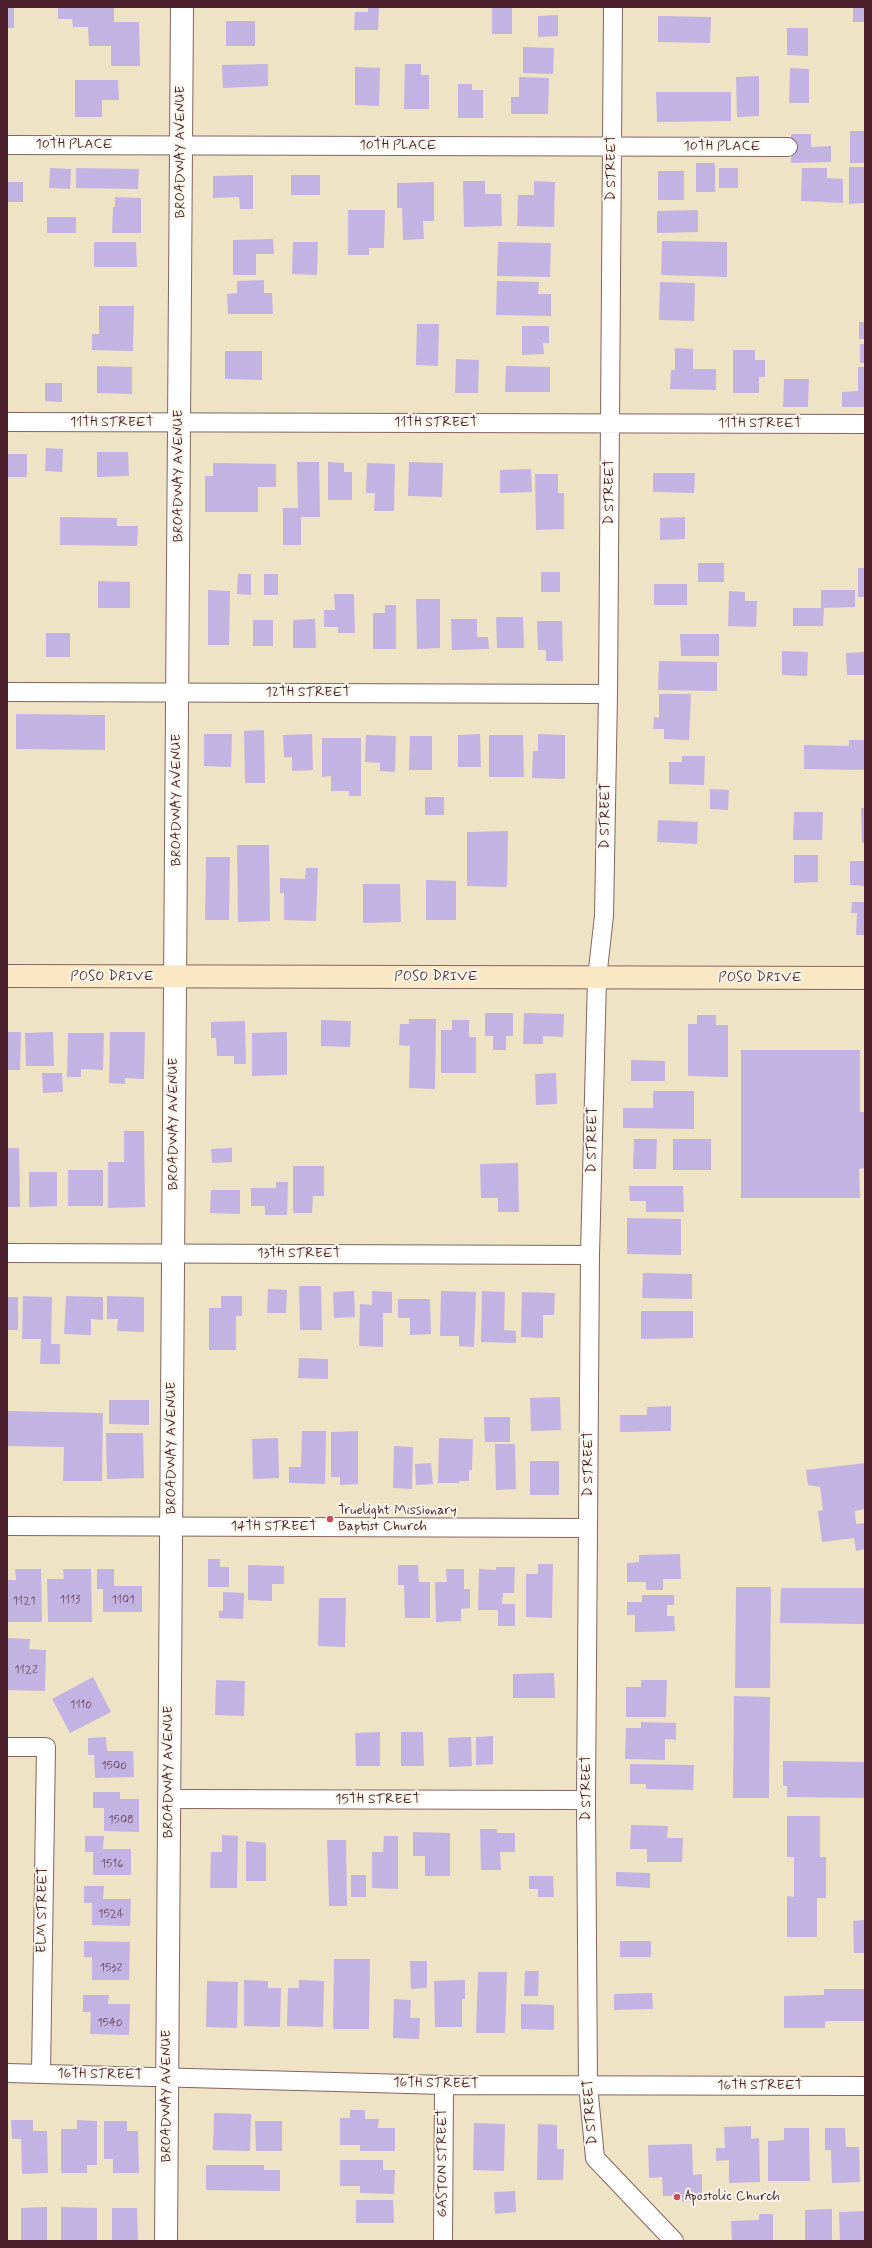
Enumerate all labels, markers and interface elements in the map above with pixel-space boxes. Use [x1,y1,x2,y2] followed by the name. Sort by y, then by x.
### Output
[173,86,189,218] street label: BROADWAY AVENUE
[604,135,620,201] street label: D STREET
[36,137,112,153] street label: 10TH PLACE
[360,138,436,154] street label: 10TH PLACE
[684,139,760,155] street label: 10TH PLACE
[171,410,187,542] street label: BROADWAY AVENUE
[70,415,154,431] street label: 11TH STREET
[394,415,478,431] street label: 11TH STREET
[718,416,802,432] street label: 11TH STREET
[602,459,618,525] street label: D STREET
[265,685,351,701] street label: 12TH STREET
[169,734,185,866] street label: BROADWAY AVENUE
[597,783,615,849] street label: D STREET
[70,969,154,985] street label: POSO DRIVE
[394,969,478,985] street label: POSO DRIVE
[718,970,802,986] street label: POSO DRIVE
[166,1058,182,1190] street label: BROADWAY AVENUE
[584,1107,602,1173] street label: D STREET
[257,1246,341,1262] street label: 13TH STREET
[164,1382,180,1514] street label: BROADWAY AVENUE
[581,1431,597,1497] street label: D STREET
[338,1503,457,1536] place label: Truelight Missionary Baptist Church
[325,1514,335,1524] marker: Truelight Missionary Baptist Church
[231,1519,317,1535] street label: 14TH STREET
[60,1593,80,1607] house number: 1113
[111,1593,135,1607] house number: 1101
[12,1594,36,1608] house number: 1121
[14,1663,38,1677] house number: 1122
[70,1698,92,1712] house number: 1110
[161,1706,177,1838] street label: BROADWAY AVENUE
[579,1755,595,1821] street label: D STREET
[101,1759,127,1773] house number: 1500
[335,1792,421,1808] street label: 15TH STREET
[108,1813,134,1827] house number: 1508
[101,1857,123,1871] house number: 1516
[34,1867,52,1953] street label: ELM STREET
[98,1907,124,1921] house number: 1524
[100,1961,122,1975] house number: 1532
[97,2016,123,2030] house number: 1540
[159,2030,175,2162] street label: BROADWAY AVENUE
[57,2066,143,2084] street label: 16TH STREET
[393,2075,479,2093] street label: 16TH STREET
[580,2078,602,2146] street label: D STREET
[717,2078,803,2094] street label: 16TH STREET
[435,2108,451,2218] street label: GASTON STREET
[685,2189,780,2205] place label: Apostolic Church
[672,2192,682,2202] marker: Apostolic Church

